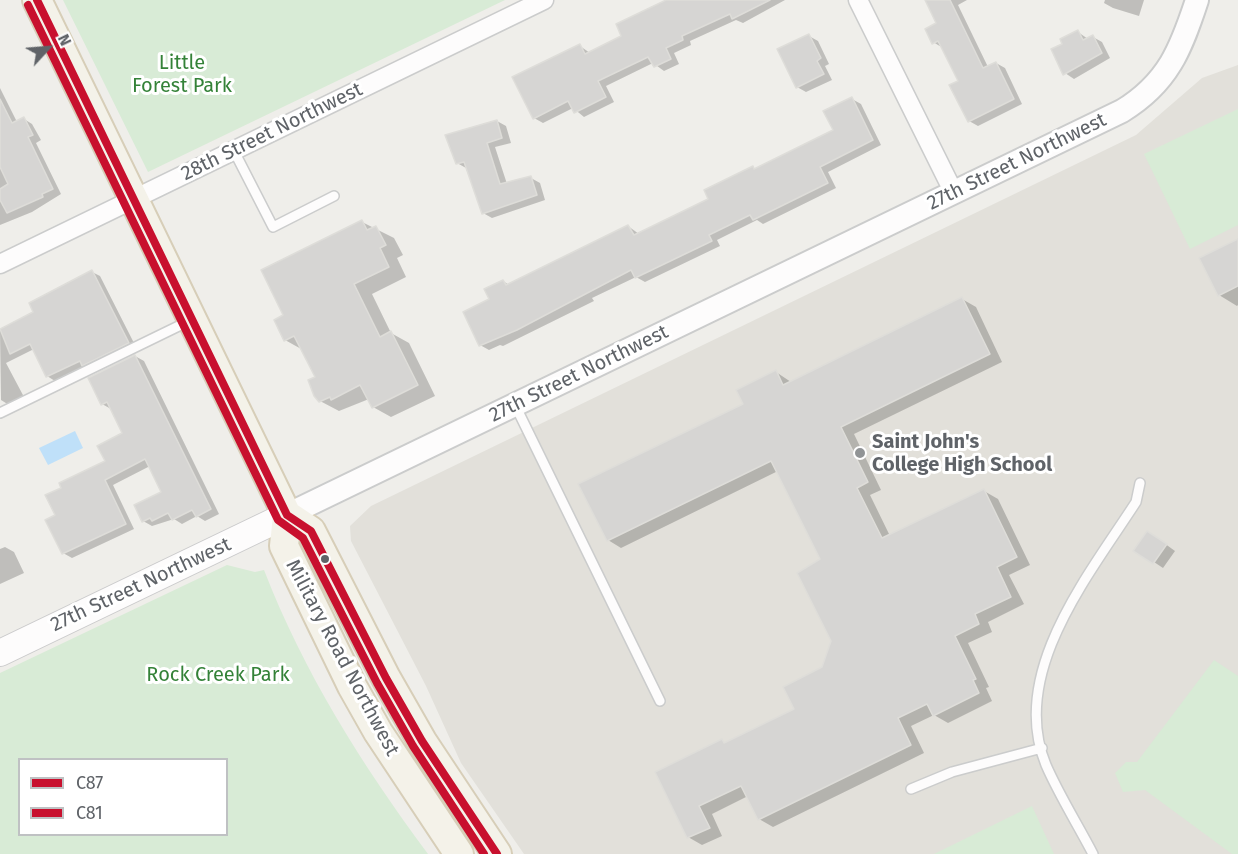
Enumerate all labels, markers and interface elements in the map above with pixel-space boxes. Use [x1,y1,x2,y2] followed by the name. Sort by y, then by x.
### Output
[18,18,78,78] north arrow
[54,31,75,49] text: N
[132,51,232,98] park label: Little Forest Park
[178,78,366,186] street label: 28th Street Northwest
[924,108,1110,216] street label: 27th Street Northwest
[486,320,672,428] street label: 27th Street Northwest
[872,430,1052,477] place label: Saint John's College High School
[853,446,867,460] marker: Saint John's College High School
[47,533,235,637] street label: 27th Street Northwest
[319,553,331,565] unlabelled marker
[280,556,404,760] street label: Military Road Northwest
[146,663,290,687] park label: Rock Creek Park
[18,758,228,836] legend
[76,772,103,794] text: C87
[76,802,103,824] text: C81

